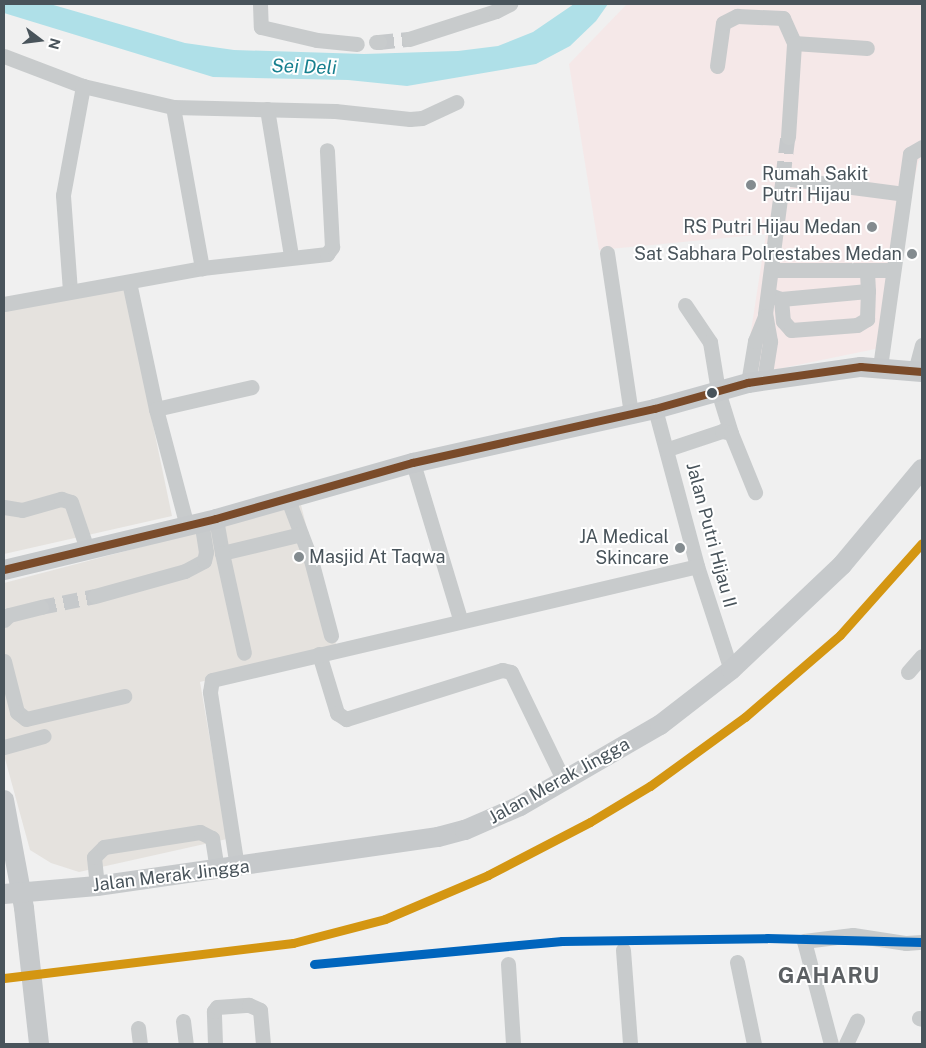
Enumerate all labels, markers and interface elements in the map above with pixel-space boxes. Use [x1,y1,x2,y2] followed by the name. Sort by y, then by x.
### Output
[15,15,65,65] north arrow
[45,37,64,51] text: N
[271,54,337,80] water label: Sei Deli
[762,164,868,206] place label: Rumah Sakit Putri Hijau
[744,178,758,192] marker: Rumah Sakit Putri Hijau
[683,216,861,238] place label: RS Putri Hijau Medan
[865,220,879,234] marker: RS Putri Hijau Medan
[634,243,902,265] place label: Sat Sabhara Polrestabes Medan
[906,248,918,260] marker: Sat Sabhara Polrestabes Medan
[707,388,717,398] unlabelled marker
[681,460,741,610] street label: Jalan Putri Hijau II
[579,527,669,570] place label: JA Medical Skincare
[673,541,687,555] marker: JA Medical Skincare
[309,546,446,568] place label: Masjid At Taqwa
[293,551,305,563] marker: Masjid At Taqwa
[485,733,633,829] street label: Jalan Merak Jingga
[91,856,251,896] street label: Jalan Merak Jingga
[777,963,881,989] district label: GAHARU

